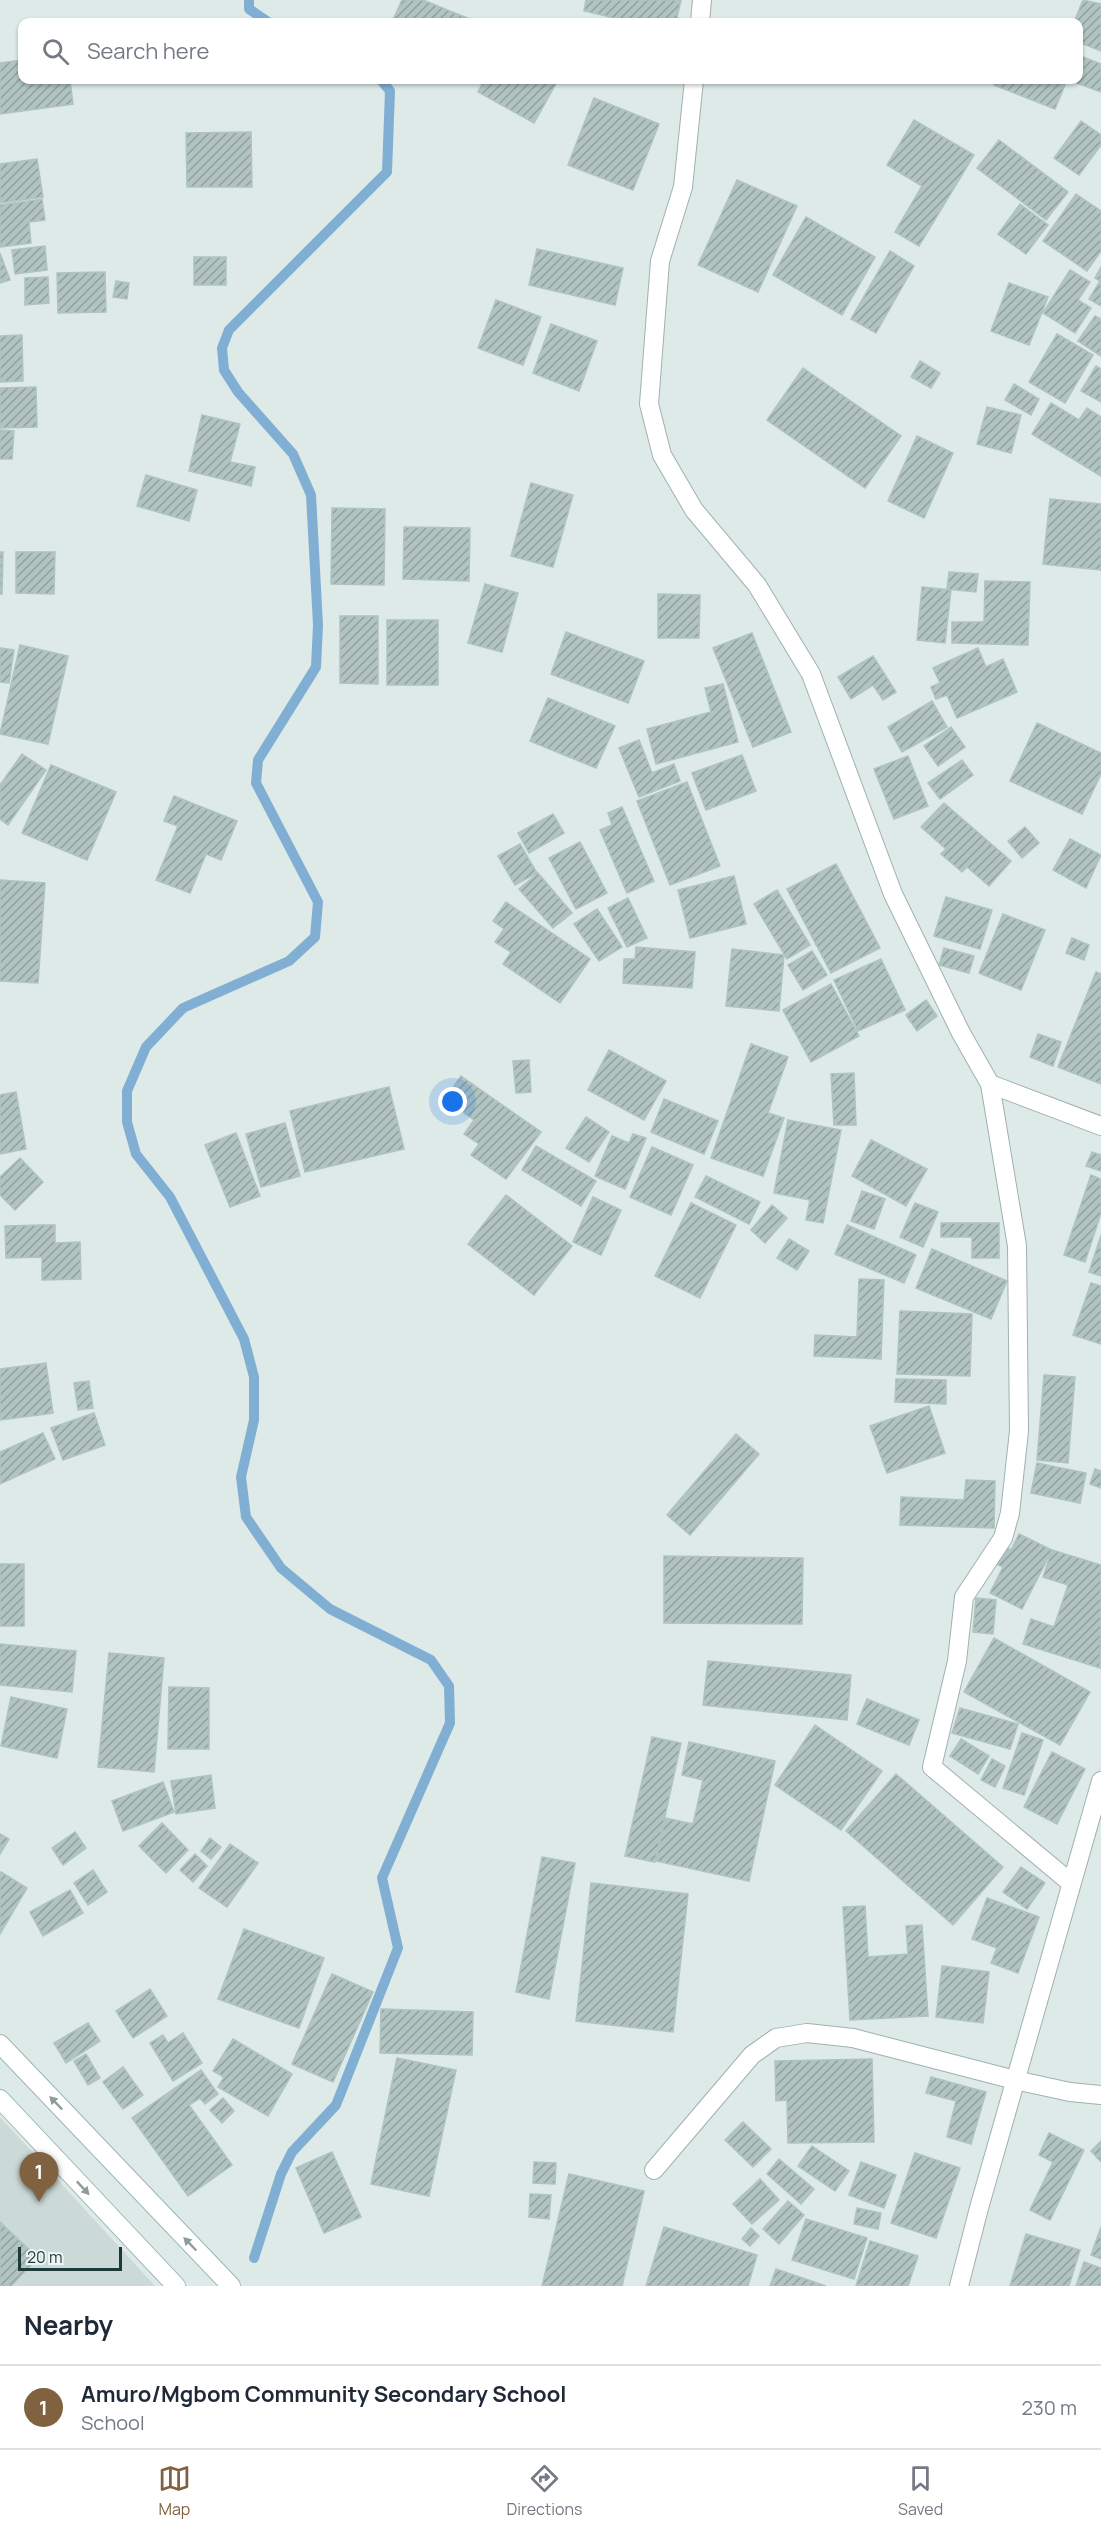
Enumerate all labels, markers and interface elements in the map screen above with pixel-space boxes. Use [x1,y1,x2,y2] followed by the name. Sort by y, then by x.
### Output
[18,18,1083,84] search box
[39,35,72,68] icon: search
[87,36,209,66] text: Search here
[438,1087,467,1116] your location
[49,2095,63,2110] one-way arrow
[20,2152,58,2202] pin: 1
[76,2180,90,2194] one-way arrow
[184,2237,198,2251] one-way arrow
[18,2244,122,2272] scale bar
[27,2246,63,2268] text: 20 m
[24,2307,113,2343] text: Nearby
[81,2379,566,2409] text: Amuro/Mgbom Community Secondary School
[39,2394,48,2421] text: 1
[1021,2394,1077,2421] text: 230 m
[81,2409,145,2436] text: School
[158,2462,191,2520] tab: Map
[507,2462,582,2520] tab: Directions
[898,2462,943,2520] tab: Saved

